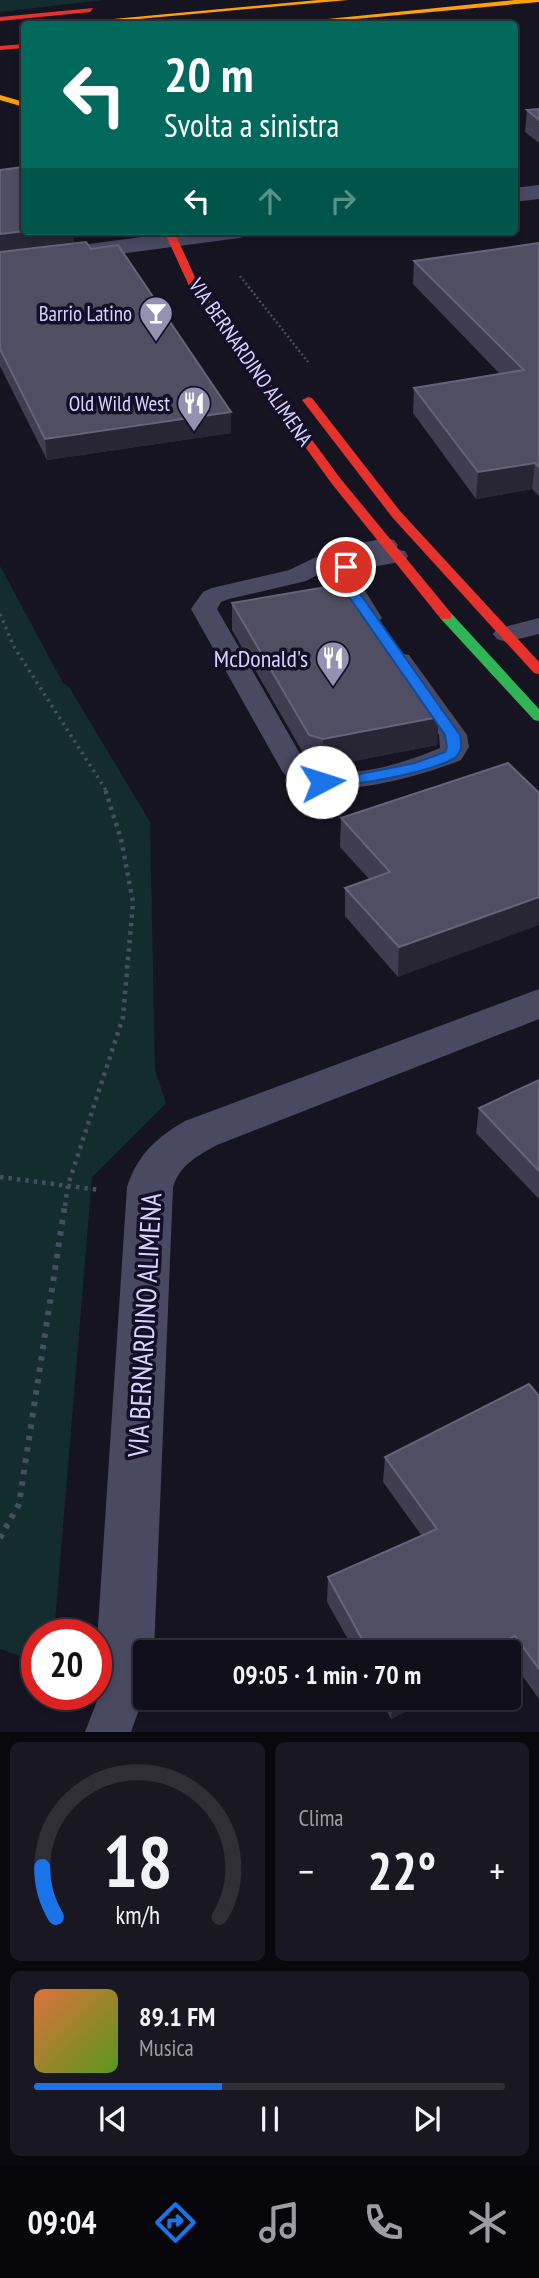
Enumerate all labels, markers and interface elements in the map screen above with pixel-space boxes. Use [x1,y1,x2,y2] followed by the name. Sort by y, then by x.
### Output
[164,42,253,106] text: 20 m
[49,49,140,140] icon: left
[164,104,339,146] text: Svolta a sinistra
[178,182,216,220] icon: left
[251,182,289,220] icon: ahead
[324,182,362,220] icon: right
[182,272,319,451] street label: VIA BERNARDINO ALIMENA
[137,294,175,343] bar icon: Barrio Latino
[39,300,132,327] place label: Barrio Latino
[175,384,213,433] restaurant icon: Old Wild West
[69,390,170,417] place label: Old Wild West
[316,537,376,597] pin
[327,548,365,586] icon: arrive
[314,639,352,688] restaurant icon: McDonald's
[214,643,308,674] place label: McDonald's
[285,745,359,819] position arrow
[119,1191,169,1459] street label: VIA BERNARDINO ALIMENA
[21,1619,112,1710] speed limit sign: 20
[233,1658,421,1691] text: 09:05 · 1 min · 70 m
[299,1803,344,1832] text: Clima
[102,1814,172,1908] text: 18
[367,1837,436,1904] text: 22°
[299,1846,314,1895] text: −
[489,1846,505,1895] text: +
[115,1899,159,1931] text: km/h
[139,2000,215,2033] text: 89.1 FM
[139,2033,194,2062] text: Musica
[94,2100,132,2138] icon: previous
[251,2100,289,2138] icon: pause
[408,2100,446,2138] icon: next
[151,2198,200,2247] icon: directions
[255,2198,304,2247] icon: music
[359,2198,408,2247] icon: phone
[463,2198,512,2247] icon: climate
[27,2201,97,2243] text: 09:04

